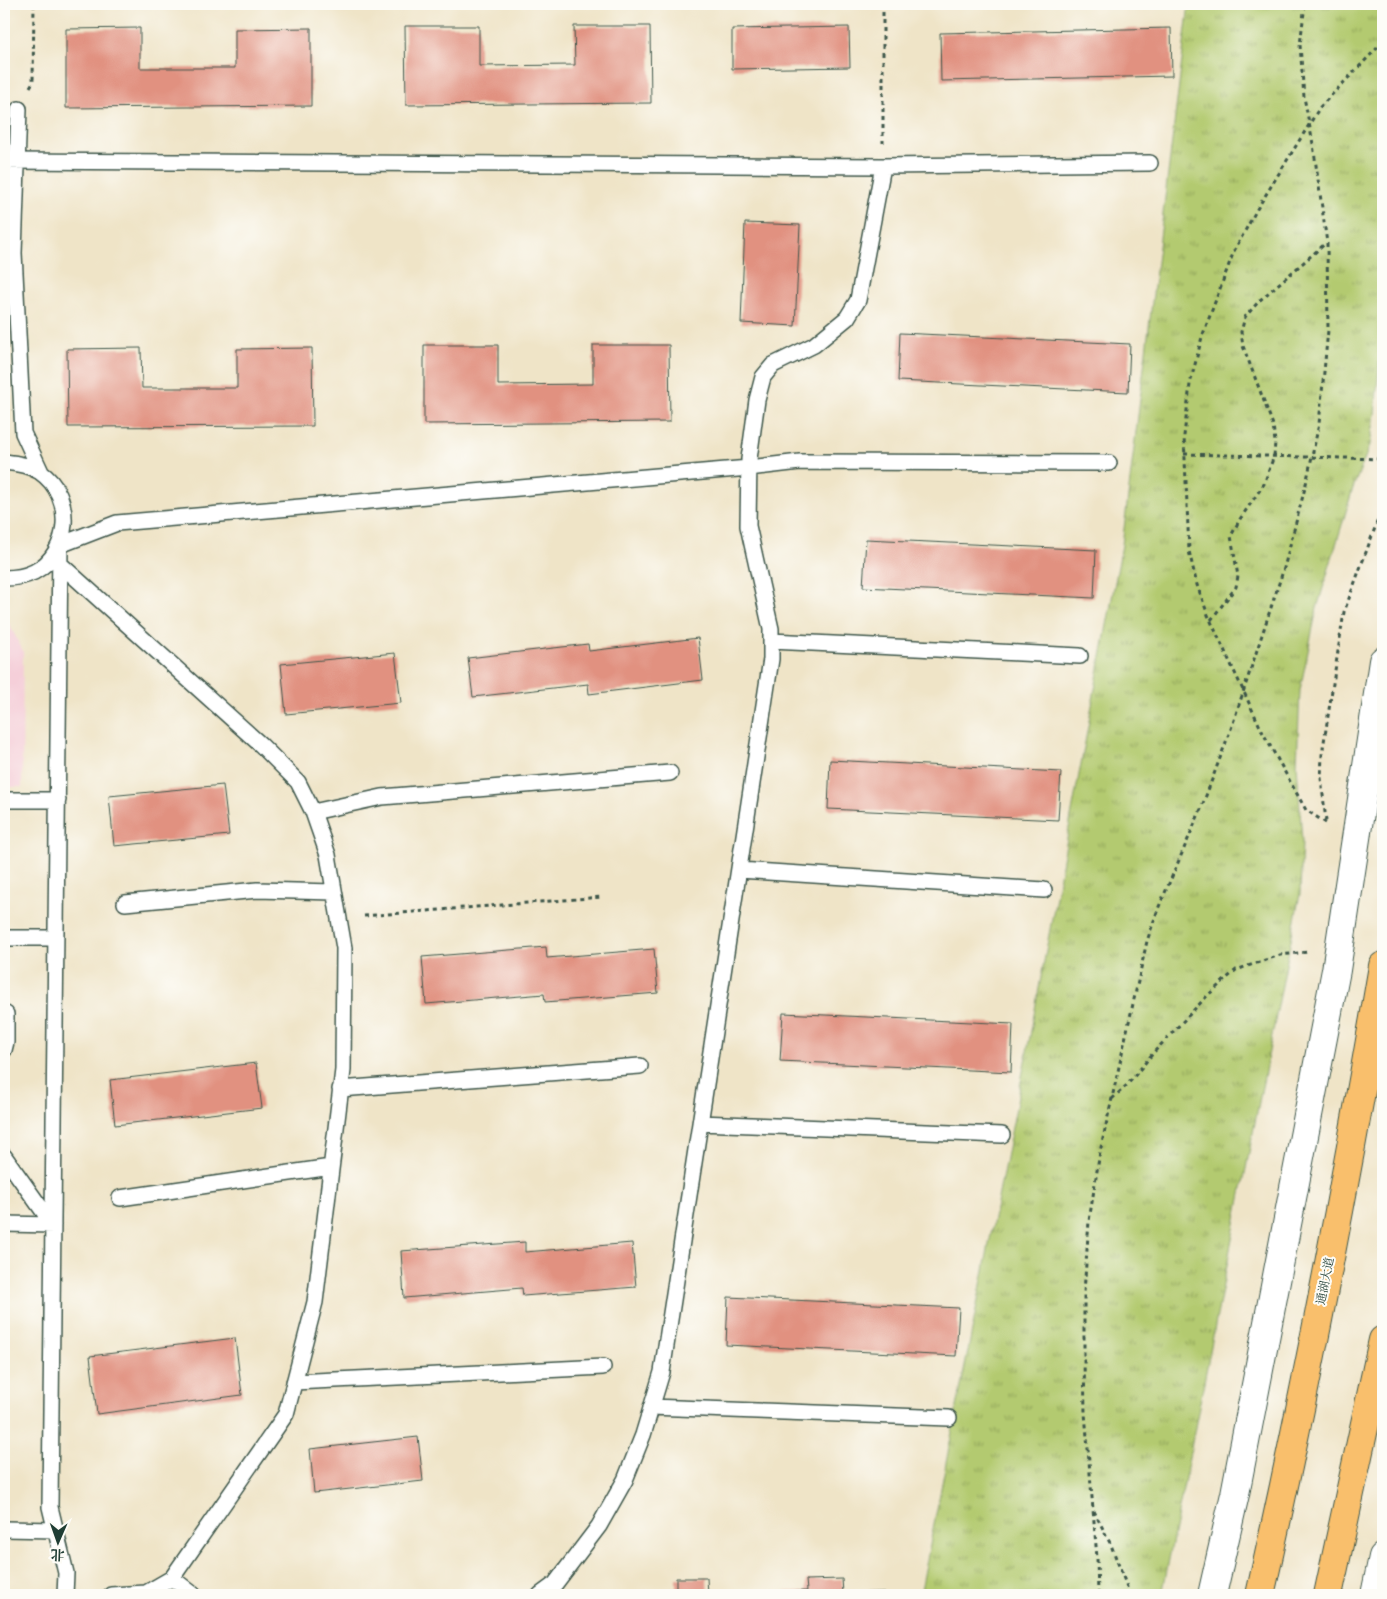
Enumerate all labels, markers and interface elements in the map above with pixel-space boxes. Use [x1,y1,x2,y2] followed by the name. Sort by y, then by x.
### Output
[1313,1256,1336,1306] street label: 通湖大道
[32,1516,82,1566] north arrow
[50,1546,65,1564] text: 北

